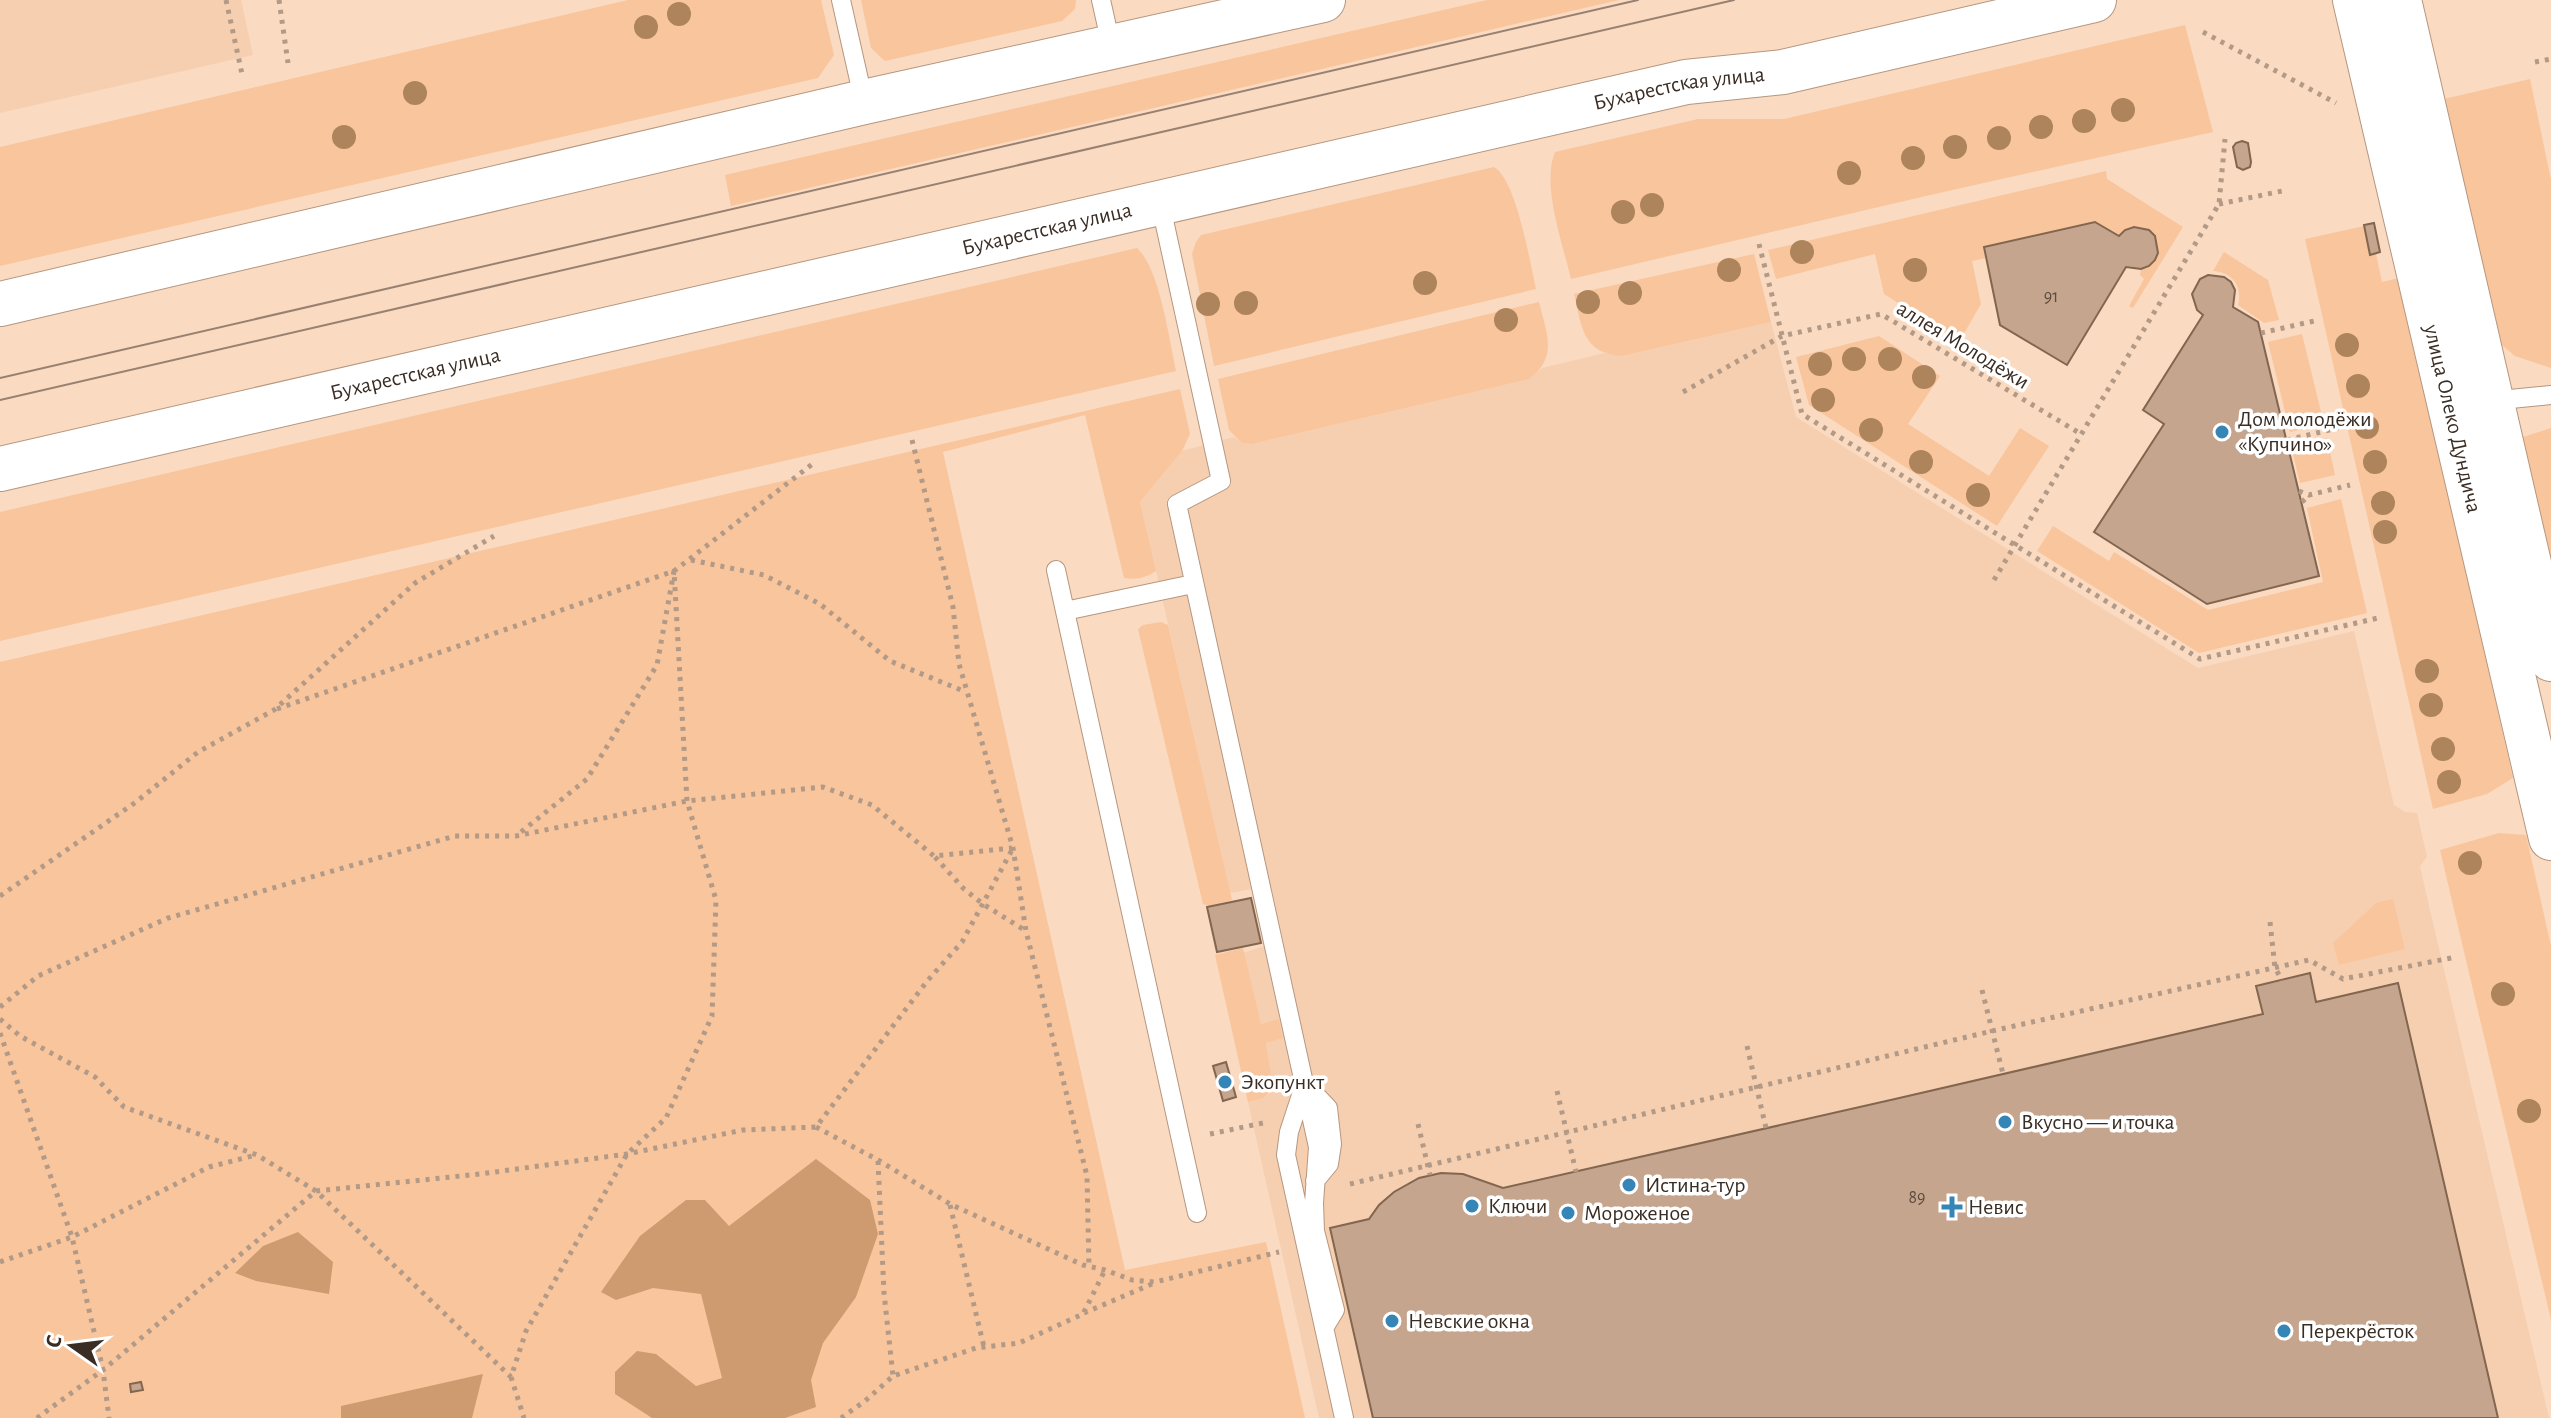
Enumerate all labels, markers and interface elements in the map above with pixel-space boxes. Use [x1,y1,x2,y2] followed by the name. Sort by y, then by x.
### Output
[1591,63,1766,114] street label: Бухарестская улица
[960,199,1134,259] street label: Бухарестская улица
[2044,288,2058,306] house number: 91
[1893,297,2033,393] street label: аллея Молодёжи
[2420,321,2486,515] street label: улица Олеко Дундича
[328,344,502,404] street label: Бухарестская улица
[2238,408,2372,455] place label: Дом молодёжи «Купчино»
[2213,423,2231,441] marker: Дом молодёжи «Купчино»
[1241,1071,1325,1093] place label: Экопункт
[1216,1073,1234,1091] marker: Экопункт
[2021,1111,2175,1133] place label: Вкусно — и точка
[1996,1113,2014,1131] marker: Вкусно — и точка
[1645,1174,1745,1196] place label: Истина-тур
[1620,1176,1638,1194] marker: Истина-тур
[1909,1189,1926,1207] house number: 89
[1488,1195,1547,1217] place label: Ключи
[1968,1196,2024,1218] place label: Невис
[1463,1197,1481,1215] marker: Ключи
[1943,1198,1961,1216] marker: Невис
[1584,1202,1690,1224] place label: Мороженое
[1559,1204,1577,1222] marker: Мороженое
[32,1306,112,1386] north arrow
[1408,1310,1530,1332] place label: Невские окна
[1383,1312,1401,1330] marker: Невские окна
[2300,1320,2414,1342] place label: Перекрёсток
[2275,1322,2293,1340] marker: Перекрёсток
[41,1333,66,1350] text: С

